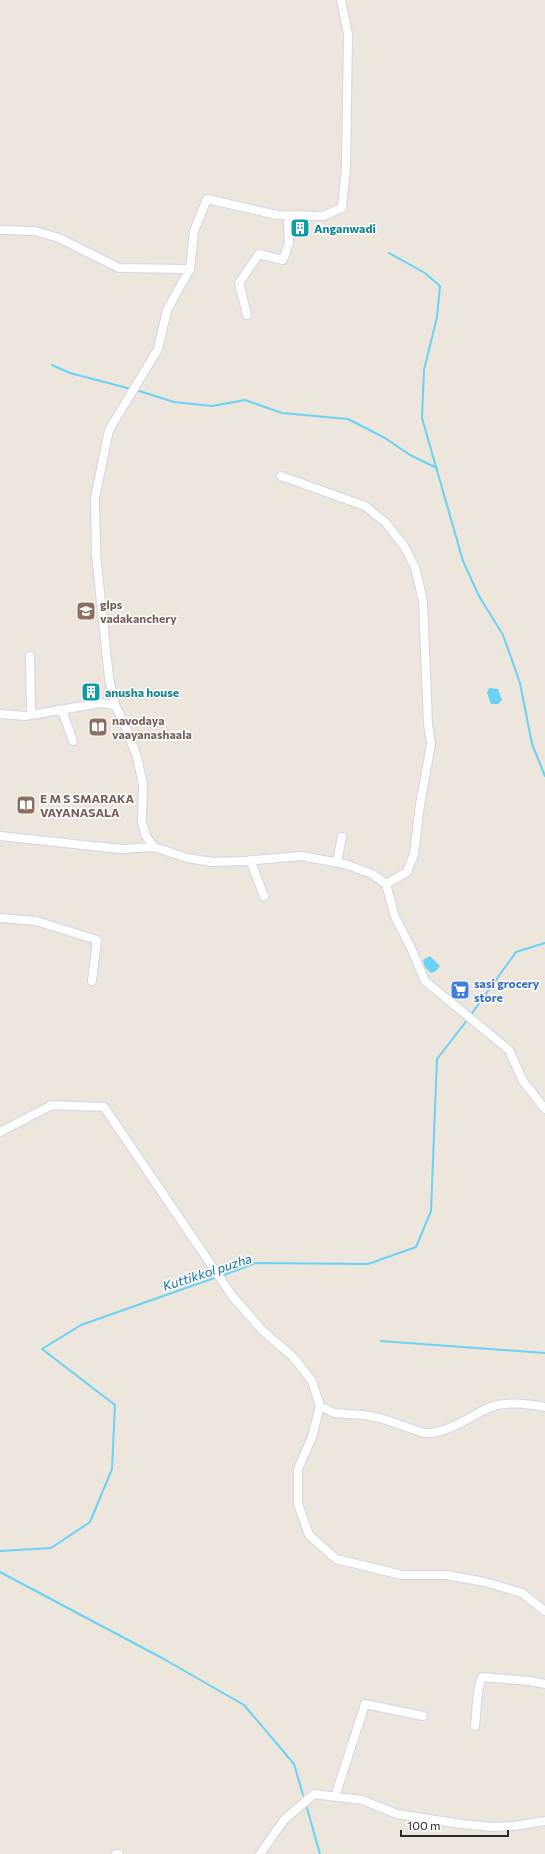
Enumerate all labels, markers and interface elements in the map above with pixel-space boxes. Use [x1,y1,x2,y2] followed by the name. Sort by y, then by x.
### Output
[289,217,311,239] building icon: Anganwadi
[314,221,376,235] place label: Anganwadi
[100,597,177,625] place label: glps vadakanchery
[75,600,97,622] school or university icon: glps vadakanchery
[80,681,102,703] building icon: anusha house
[105,685,179,699] place label: anusha house
[112,713,192,741] place label: navodaya vaayanashaala
[87,716,109,738] library icon: navodaya vaayanashaala
[40,791,134,819] place label: E M S SMARAKA VAYANASALA
[15,794,37,816] library icon: E M S SMARAKA VAYANASALA
[474,976,540,1004] place label: sasi grocery store
[449,979,471,1001] supermarket icon: sasi grocery store
[160,1250,254,1294] water label: Kuttikkol puzha
[401,1812,508,1838] scale bar
[407,1818,441,1832] text: 100 m

